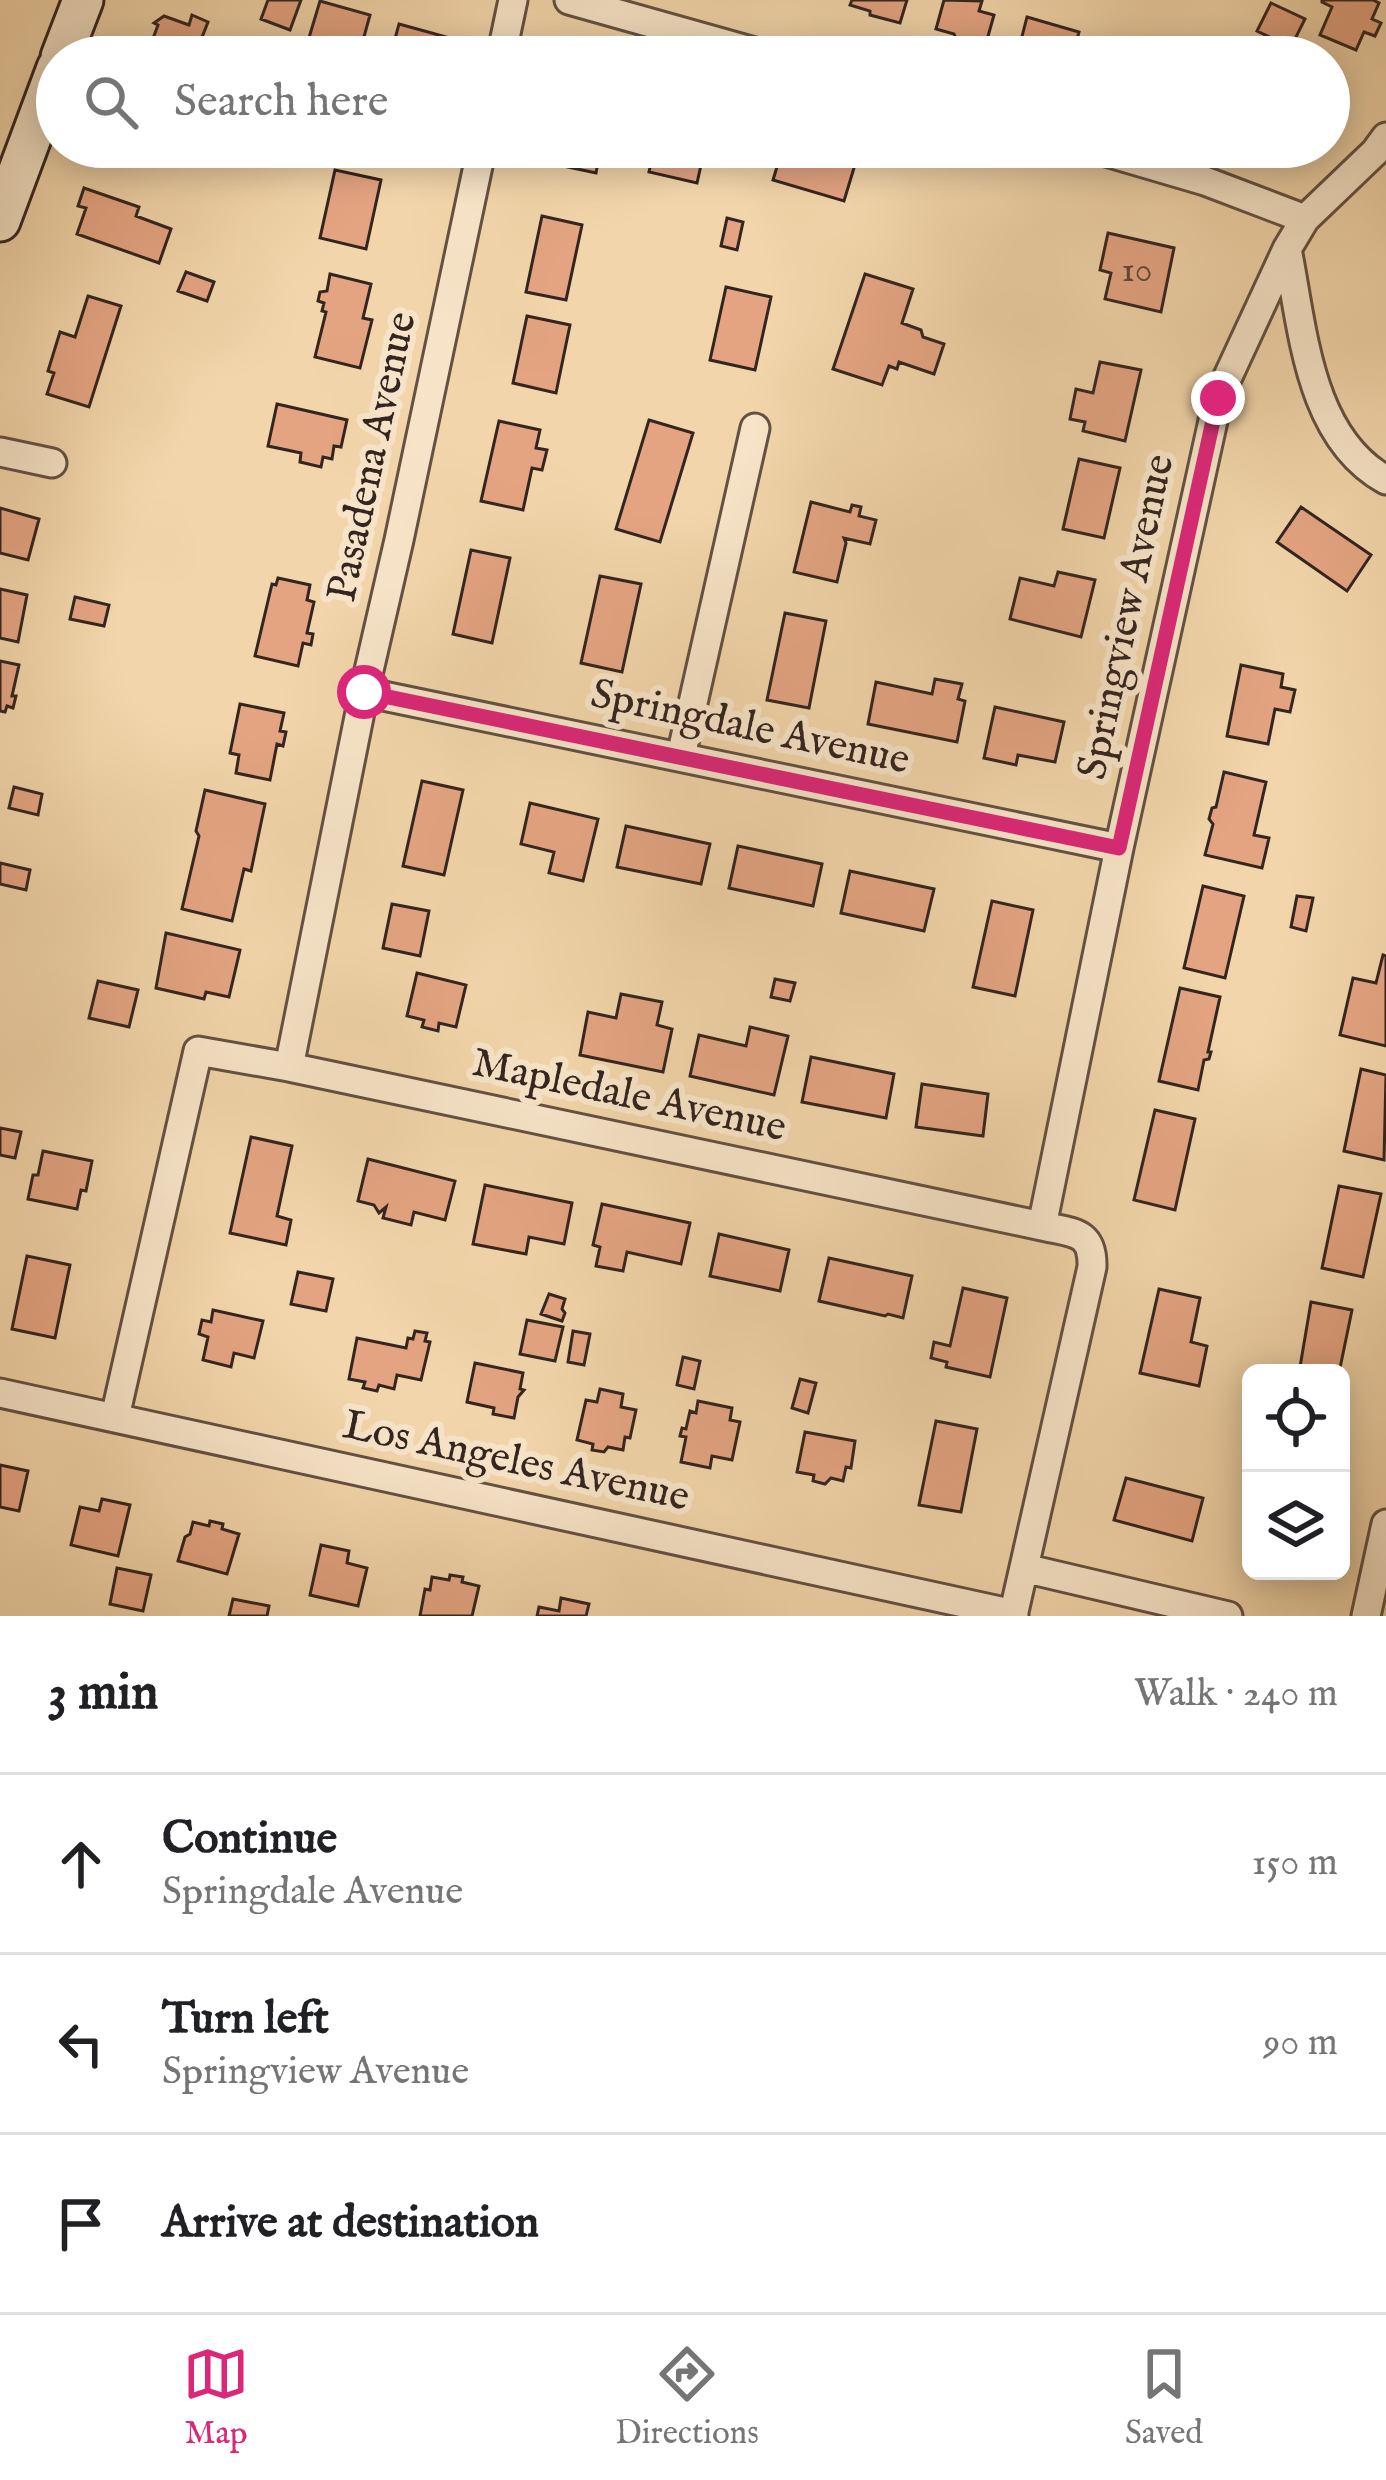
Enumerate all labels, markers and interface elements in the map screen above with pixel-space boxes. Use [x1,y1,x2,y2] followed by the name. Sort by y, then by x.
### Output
[36,36,1350,168] search box
[78,69,144,135] icon: search
[174,74,388,131] text: Search here
[1122,248,1152,294] house number: 10
[316,307,430,607] street label: Pasadena Avenue
[1191,371,1245,425] route end
[1067,450,1187,784] street label: Springview Avenue
[337,665,391,719] route start
[586,668,914,788] street label: Springdale Avenue
[467,1037,791,1155] street label: Mapledale Avenue
[1242,1364,1350,1580] map controls
[1242,1364,1350,1472] button: locate
[338,1399,694,1525] street label: Los Angeles Avenue
[1242,1472,1350,1580] button: layers
[48,1662,158,1727] text: 3 min
[1134,1670,1338,1719] text: Walk · 240 m
[162,1811,337,1868] text: Continue
[48,1831,114,1897] icon: ahead
[1252,1839,1338,1888] text: 150 m
[162,1868,463,1917] text: Springdale Avenue
[162,1991,329,2048] text: Turn left
[48,2011,114,2077] icon: left
[1263,2019,1338,2068] text: 90 m
[162,2048,469,2097] text: Springview Avenue
[48,2191,114,2257] icon: arrive
[162,2195,539,2252] text: Arrive at destination
[183,2341,249,2455] tab: Map
[615,2341,759,2455] tab: Directions
[1125,2341,1203,2455] tab: Saved

